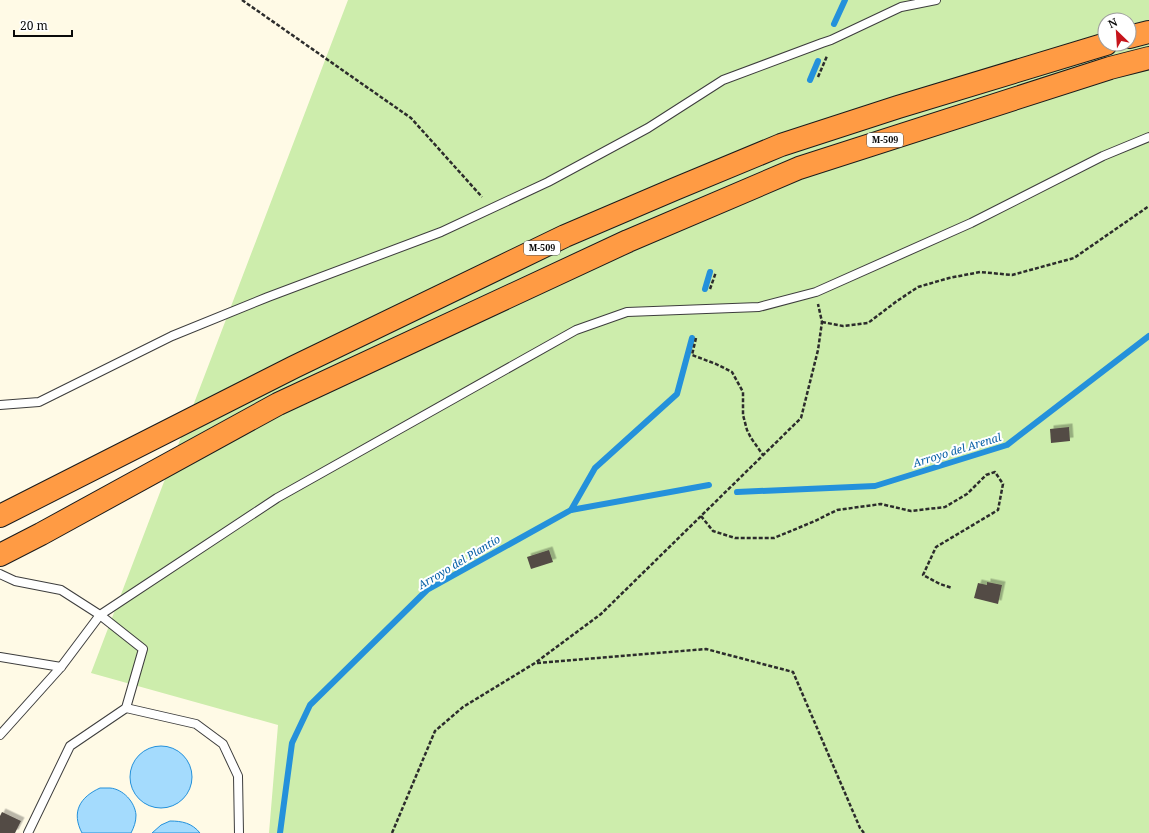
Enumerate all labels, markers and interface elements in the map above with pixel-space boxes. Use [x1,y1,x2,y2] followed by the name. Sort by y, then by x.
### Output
[14,12,72,38] scale bar
[1097,12,1137,52] north arrow
[1105,14,1120,31] text: N
[20,17,48,34] text: 20 m
[867,133,903,147] road number: M-509
[524,241,560,255] road number: M-509
[910,429,1003,470] water label: Arroyo del Arenal
[414,531,503,593] water label: Arroyo del Plantío

